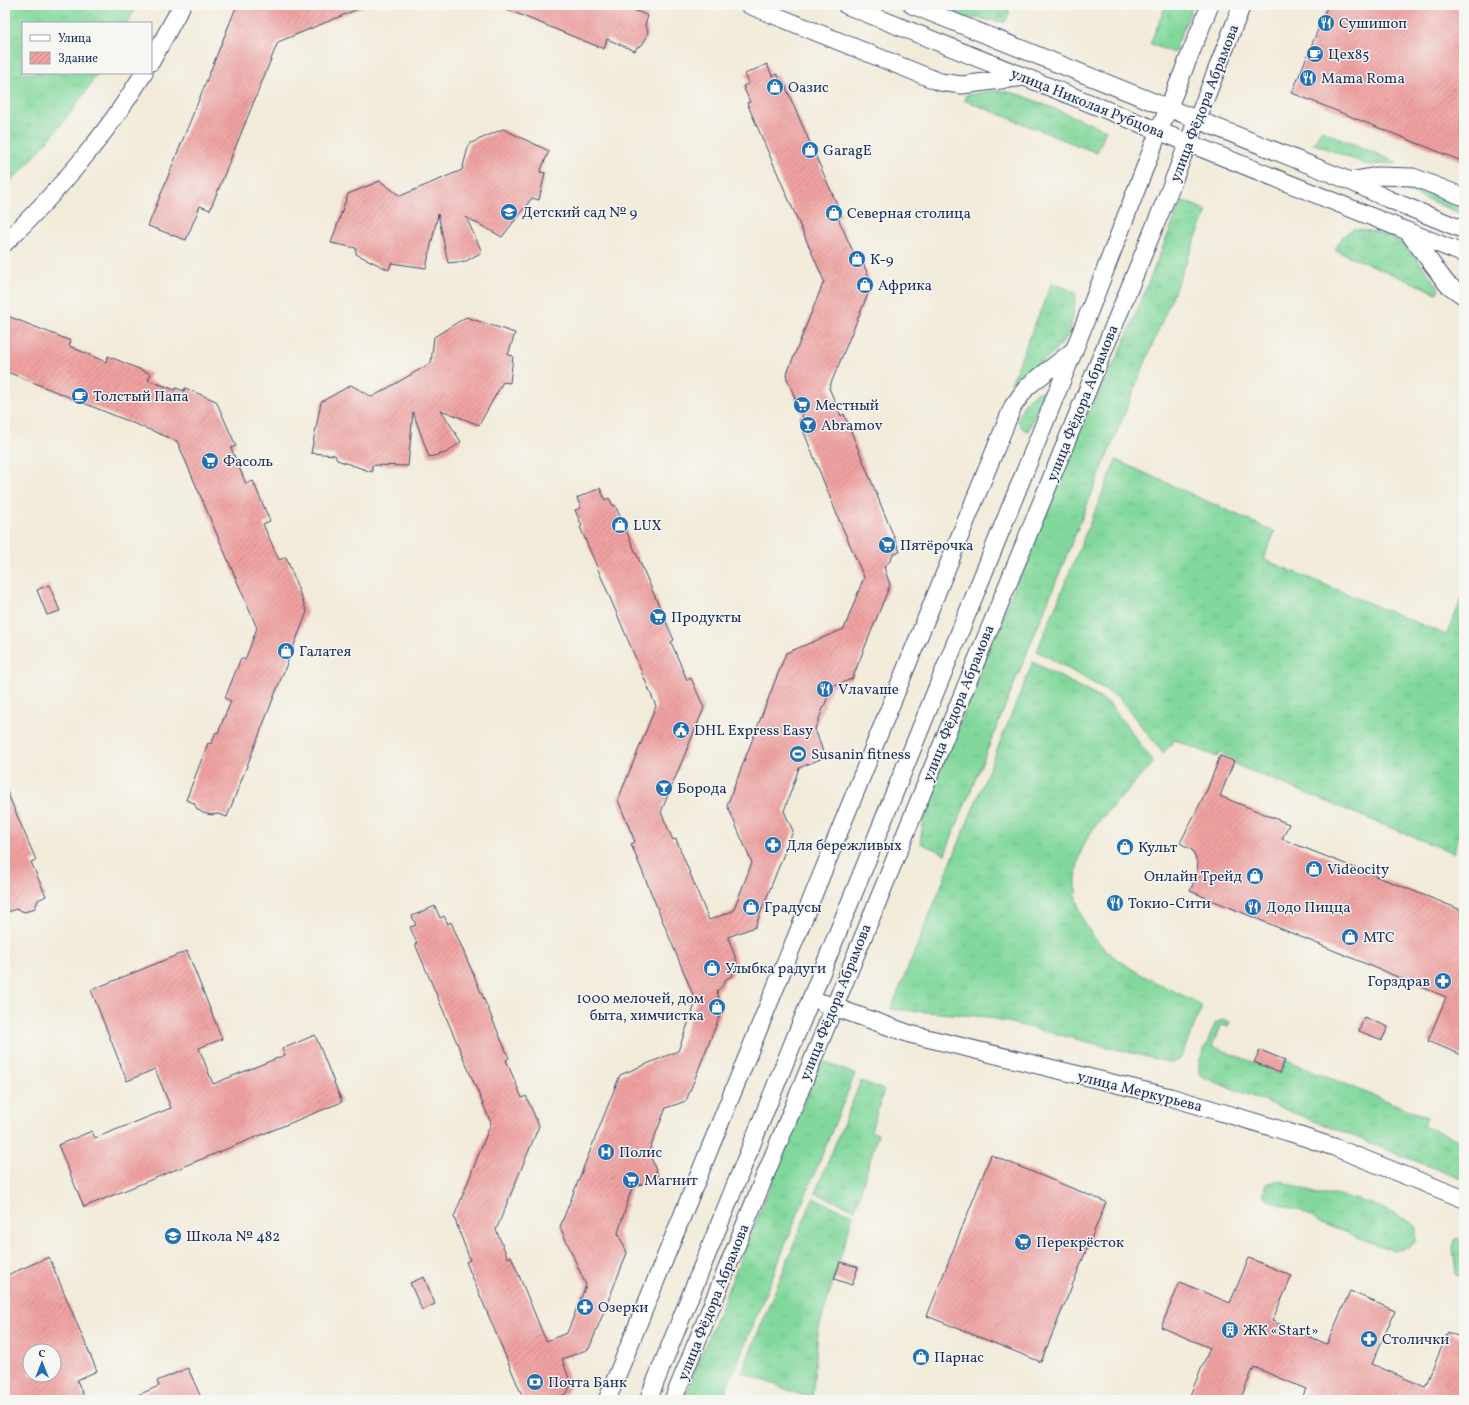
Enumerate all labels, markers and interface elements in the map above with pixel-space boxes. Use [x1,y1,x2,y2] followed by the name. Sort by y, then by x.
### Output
[1316,13,1336,33] restaurant icon: Сушишоп
[1339,14,1407,35] place label: Сушишоп
[22,22,152,74] legend
[1166,22,1245,185] street label: улица Фёдора Абрамова
[58,31,91,47] text: Улица
[1305,44,1325,64] cafe icon: Цех85
[1328,45,1369,66] place label: Цех85
[58,51,98,67] text: Здание
[1007,64,1168,145] street label: улица Николая Рубцова
[1298,68,1318,88] restaurant icon: Mama Roma
[1321,69,1405,90] place label: Mama Roma
[765,77,785,97] shop icon: Оазис
[788,78,829,99] place label: Оазис
[800,140,820,160] shop icon: GaragE
[823,141,872,162] place label: GaragE
[499,202,519,222] school or university icon: Детский сад № 9
[522,203,638,224] place label: Детский сад № 9
[824,203,844,223] shop icon: Северная столица
[847,204,971,225] place label: Северная столица
[847,249,867,269] shop icon: К-9
[870,250,894,271] place label: К-9
[855,275,875,295] shop icon: Африка
[878,276,932,297] place label: Африка
[1042,322,1124,485] street label: улица Фёдора Абрамова
[70,386,90,406] cafe icon: Толстый Папа
[93,387,189,408] place label: Толстый Папа
[792,395,812,415] supermarket icon: Местный
[815,396,879,417] place label: Местный
[798,415,818,435] bar icon: Abramov
[821,416,883,437] place label: Abramov
[200,451,220,471] supermarket icon: Фасоль
[223,452,273,473] place label: Фасоль
[610,515,630,535] shop icon: LUX
[633,516,662,537] place label: LUX
[877,535,897,555] supermarket icon: Пятёрочка
[900,536,974,557] place label: Пятёрочка
[648,607,668,627] supermarket icon: Продукты
[671,608,742,629] place label: Продукты
[918,622,1000,785] street label: улица Фёдора Абрамова
[276,641,296,661] shop icon: Галатея
[299,642,352,663] place label: Галатея
[815,679,835,699] restaurant icon: Vлаvаше
[838,680,899,701] place label: Vлаvаше
[671,720,691,740] public building icon: DHL Express Easy
[694,721,813,742] place label: DHL Express Easy
[788,744,808,764] sports icon: Susanin fitness
[811,745,911,766] place label: Susanin fitness
[654,778,674,798] bar icon: Борода
[677,779,727,800] place label: Борода
[763,835,783,855] pharmacy icon: Для бережливых
[786,836,902,857] place label: Для бережливых
[1115,837,1135,857] shop icon: Культ
[1138,838,1178,859] place label: Культ
[1304,859,1324,879] shop icon: Videocity
[1327,860,1389,881] place label: Videocity
[1245,866,1265,886] shop icon: Онлайн Трейд
[1144,867,1243,888] place label: Онлайн Трейд
[1105,893,1125,913] restaurant icon: Токио-Сити
[1128,894,1211,915] place label: Токио-Сити
[741,897,761,917] shop icon: Градусы
[1243,897,1263,917] restaurant icon: Додо Пицца
[764,898,822,919] place label: Градусы
[1266,898,1351,919] place label: Додо Пицца
[795,921,877,1084] street label: улица Фёдора Абрамова
[1340,927,1360,947] shop icon: МТС
[1363,928,1395,949] place label: МТС
[702,958,722,978] shop icon: Улыбка радуги
[725,959,826,980] place label: Улыбка радуги
[1433,971,1453,991] pharmacy icon: Горздрав
[1367,972,1430,993] place label: Горздрав
[576,989,704,1027] place label: 1000 мелочей, дом быта, химчистка
[707,997,727,1017] shop icon: 1000 мелочей, дом быта, химчистка
[1075,1067,1204,1118] street label: улица Меркурьева
[596,1142,616,1162] hospital icon: Полис
[619,1143,662,1164] place label: Полис
[621,1170,641,1190] supermarket icon: Магнит
[644,1171,698,1192] place label: Магнит
[673,1221,755,1384] street label: улица Фёдора Абрамова
[163,1226,183,1246] school or university icon: Школа № 482
[186,1227,280,1248] place label: Школа № 482
[1013,1232,1033,1252] supermarket icon: Перекрёсток
[1036,1233,1124,1254] place label: Перекрёсток
[575,1297,595,1317] pharmacy icon: Озерки
[598,1298,648,1319] place label: Озерки
[1220,1320,1240,1340] building icon: ЖК «Start»
[1243,1321,1318,1342] place label: ЖК «Start»
[1359,1329,1379,1349] pharmacy icon: Столички
[1382,1330,1449,1351] place label: Столички
[22,1343,62,1383] north arrow
[38,1347,46,1362] text: С
[911,1347,931,1367] shop icon: Парнас
[934,1348,984,1369] place label: Парнас
[525,1372,545,1392] bank icon: Почта Банк
[548,1373,627,1394] place label: Почта Банк

